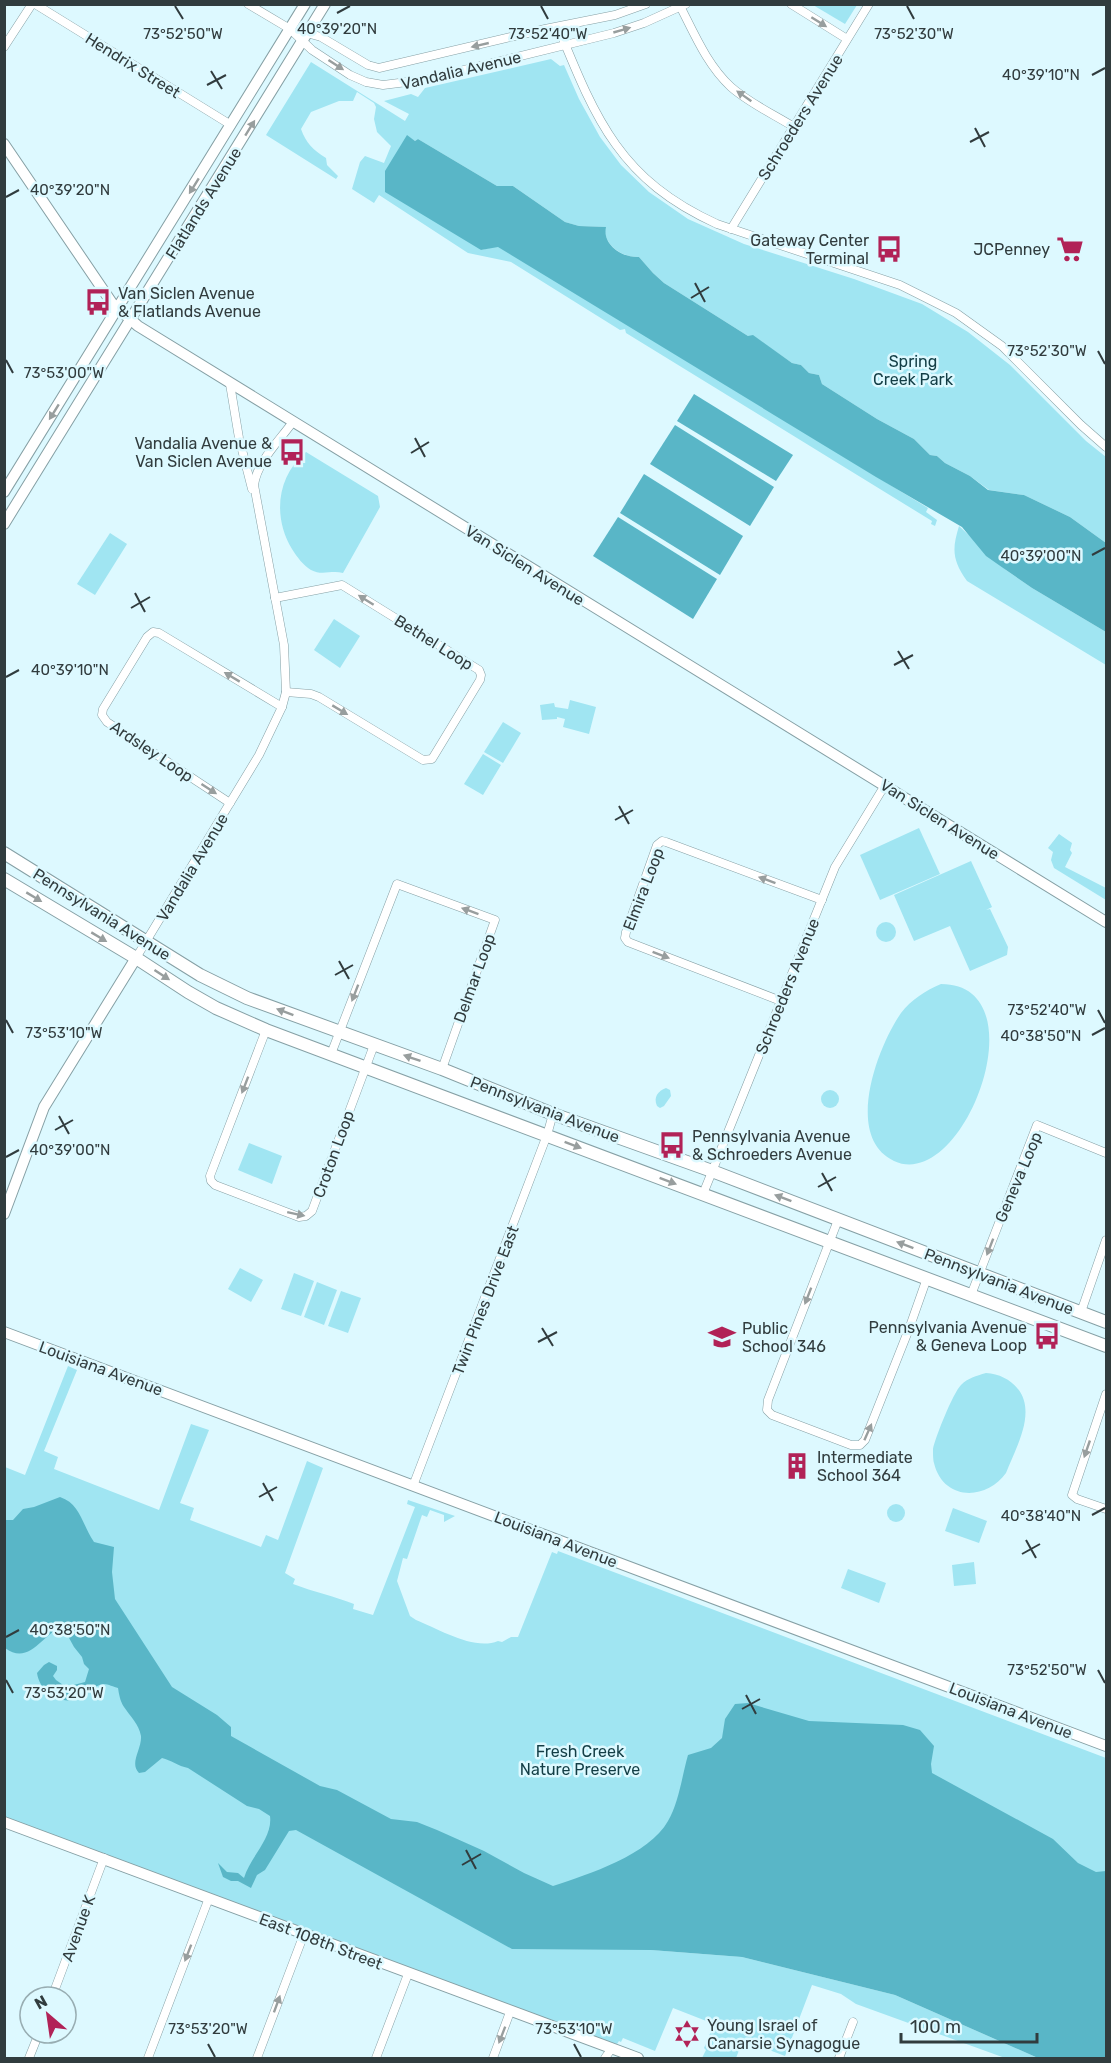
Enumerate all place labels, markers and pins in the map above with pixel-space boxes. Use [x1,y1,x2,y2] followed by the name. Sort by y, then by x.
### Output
[750,231,869,268] place label: Gateway Center Terminal
[874,234,904,264] bus stop icon: Gateway Center Terminal
[1055,234,1085,264] supermarket icon: JCPenney
[973,240,1050,259] place label: JCPenney
[118,284,261,321] place label: Van Siclen Avenue & Flatlands Avenue
[83,287,113,317] bus stop icon: Van Siclen Avenue & Flatlands Avenue
[134,434,272,471] place label: Vandalia Avenue & Van Siclen Avenue
[277,437,307,467] bus stop icon: Vandalia Avenue & Van Siclen Avenue
[692,1127,852,1164] place label: Pennsylvania Avenue & Schroeders Avenue
[657,1130,687,1160] bus stop icon: Pennsylvania Avenue & Schroeders Avenue
[869,1318,1027,1355] place label: Pennsylvania Avenue & Geneva Loop
[742,1319,826,1356] place label: Public School 346
[1032,1321,1062,1351] bus stop icon: Pennsylvania Avenue & Geneva Loop
[707,1322,737,1352] school or university icon: Public School 346
[817,1448,913,1485] place label: Intermediate School 364
[782,1451,812,1481] building icon: Intermediate School 364
[707,2016,860,2053] place label: Young Israel of Canarsie Synagogue
[672,2019,702,2049] synagogue icon: Young Israel of Canarsie Synagogue

